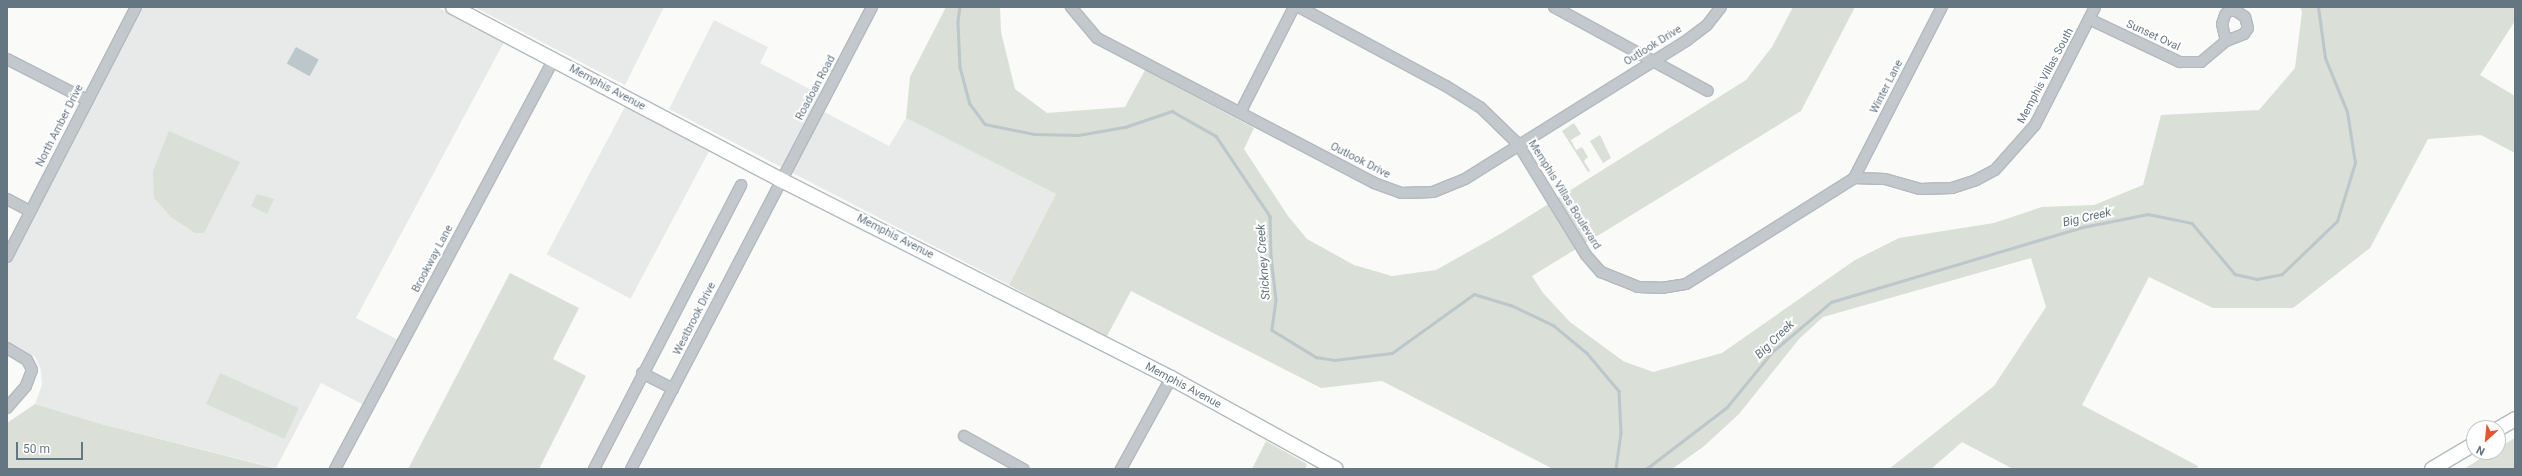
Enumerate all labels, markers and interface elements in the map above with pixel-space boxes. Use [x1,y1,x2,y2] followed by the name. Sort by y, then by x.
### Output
[2124,18,2182,54] street label: Sunset Oval
[1622,23,1684,69] street label: Outlook Drive
[2015,26,2077,126] street label: Memphis Villas South
[793,53,839,123] street label: Roadoan Road
[1868,58,1906,116] street label: Winter Lane
[567,62,647,114] street label: Memphis Avenue
[34,83,86,169] street label: North Amber Drive
[1525,138,1603,252] street label: Memphis Villas Boulevard
[1328,140,1392,182] street label: Outlook Drive
[2061,205,2113,231] water label: Big Creek
[854,212,936,262] street label: Memphis Avenue
[410,223,456,295] street label: Brookway Lane
[1254,224,1274,300] water label: Stickney Creek
[671,280,719,358] street label: Westbrook Drive
[1752,318,1798,362] water label: Big Creek
[1143,360,1223,412] street label: Memphis Avenue
[2466,420,2506,460] north arrow
[18,434,85,460] scale bar
[23,442,50,456] text: 50 m
[2474,443,2487,458] text: N

